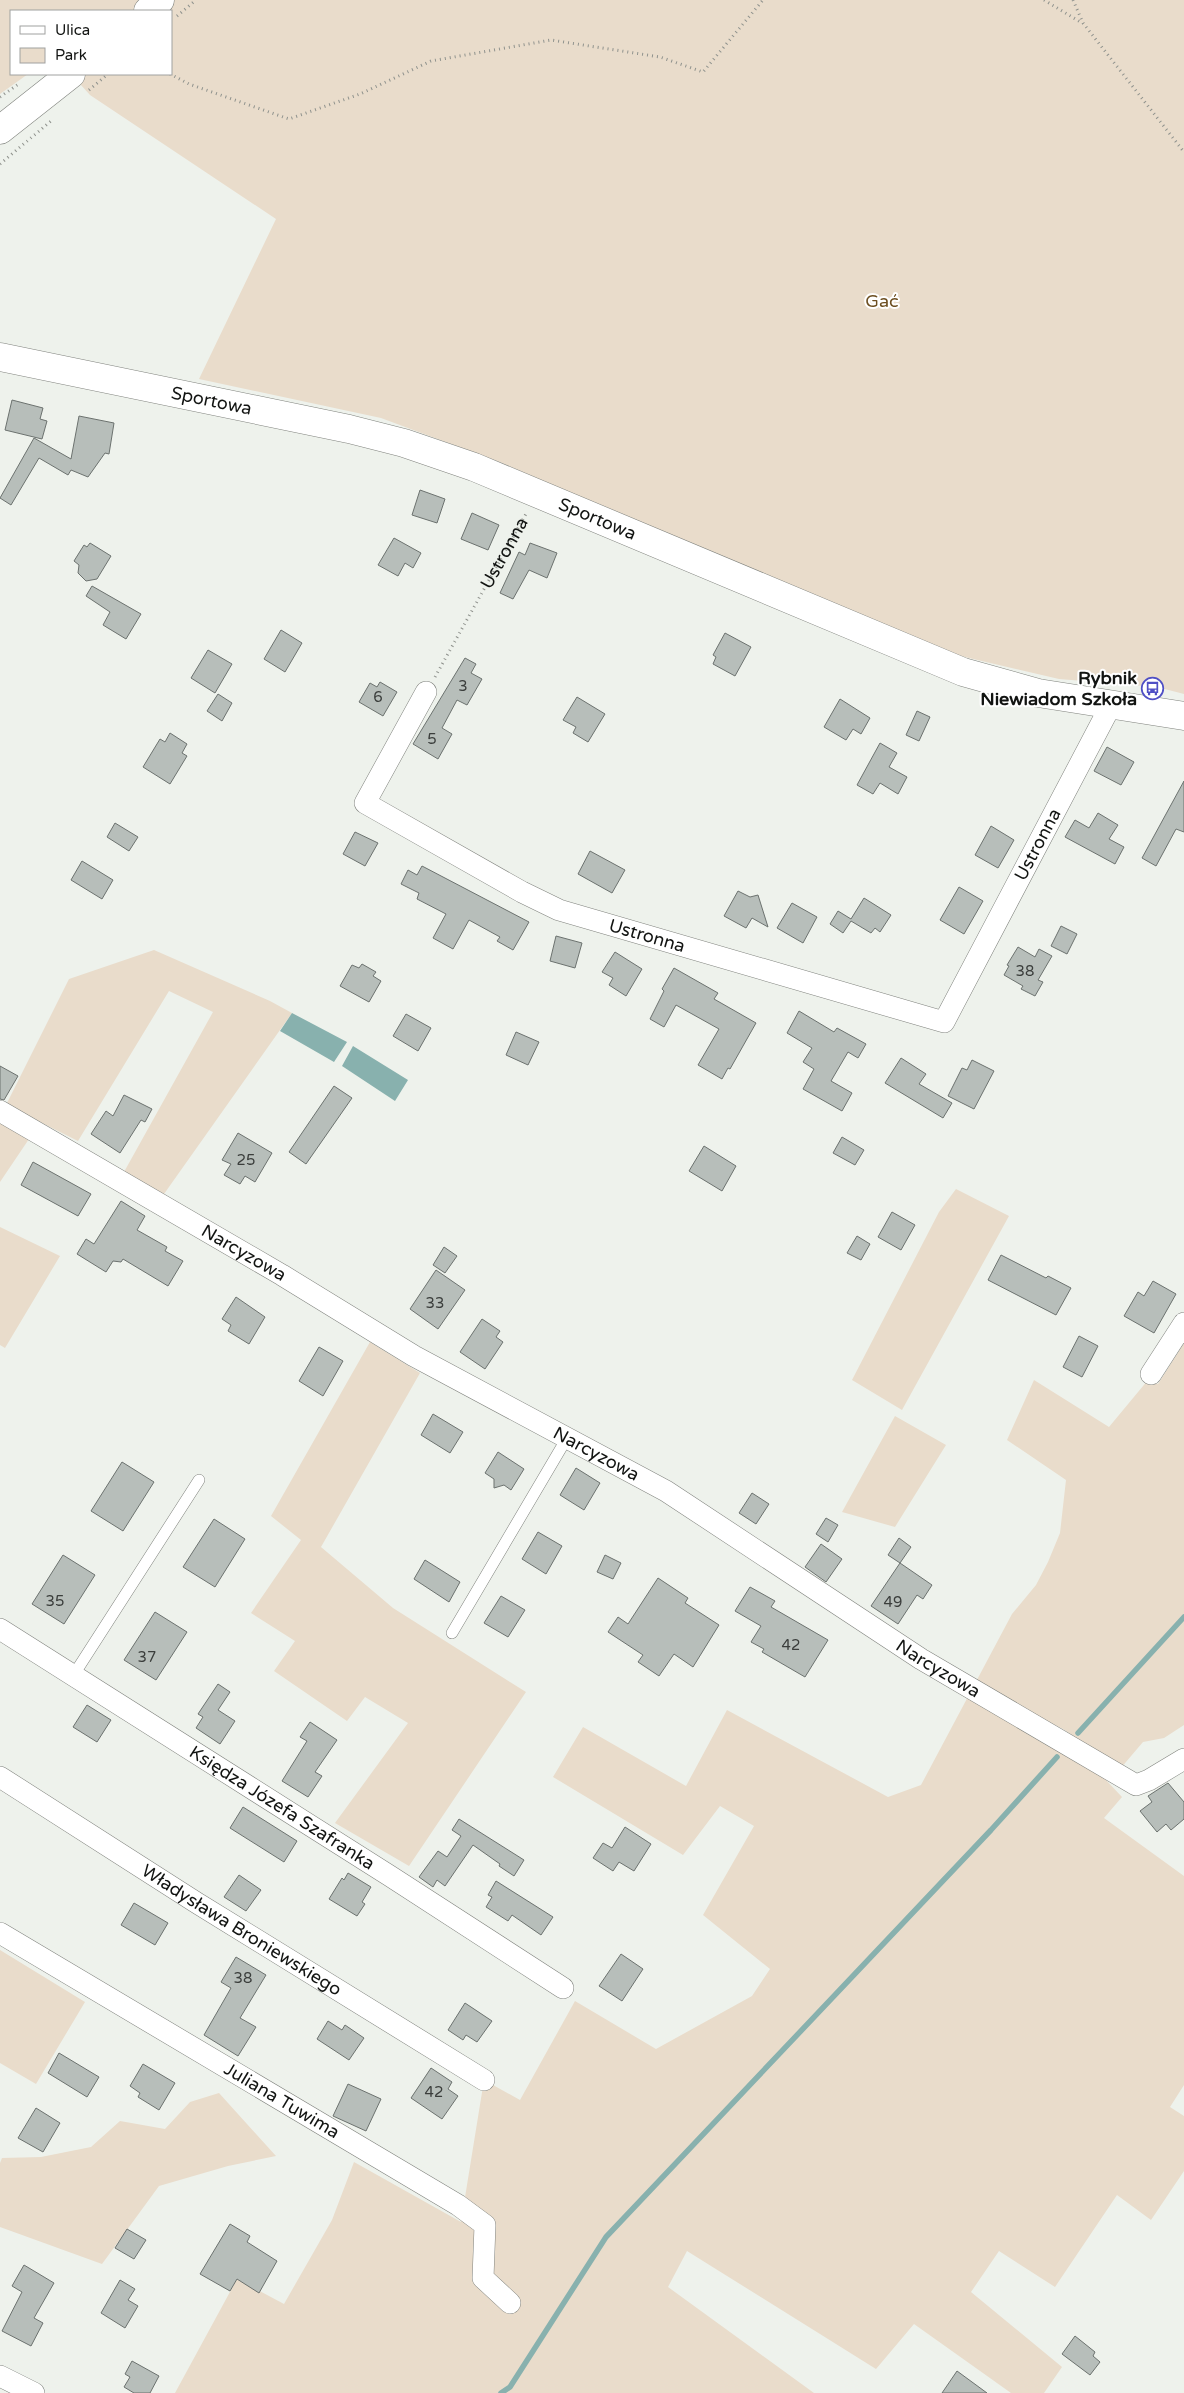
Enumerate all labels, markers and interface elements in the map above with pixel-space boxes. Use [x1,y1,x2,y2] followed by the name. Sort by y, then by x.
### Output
[10,10,172,75] legend
[55,21,90,39] text: Ulica
[55,46,87,64] text: Park
[865,290,899,312] park label: Gać
[169,382,254,420] street label: Sportowa
[555,493,640,545] street label: Sportowa
[475,513,533,593] street label: Ustronna
[980,667,1137,710] place label: Rybnik Niewiadom Szkoła
[1141,676,1165,700] bus stop icon: Rybnik Niewiadom Szkoła
[458,677,468,695] house number: 3
[373,688,383,706] house number: 6
[427,730,437,748] house number: 5
[1010,805,1066,884] street label: Ustronna
[606,914,688,957] street label: Ustronna
[1016,962,1034,980] house number: 38
[237,1151,255,1169] house number: 25
[197,1219,290,1286] street label: Narcyzowa
[426,1294,444,1312] house number: 33
[550,1422,643,1486] street label: Narcyzowa
[46,1592,64,1610] house number: 35
[884,1593,902,1611] house number: 49
[892,1635,984,1702] street label: Narcyzowa
[782,1636,800,1654] house number: 42
[138,1648,156,1666] house number: 37
[185,1741,379,1875] street label: Księdza Józefa Szafranka
[137,1859,346,2001] street label: Władysława Broniewskiego
[234,1969,252,1987] house number: 38
[220,2058,344,2143] street label: Juliana Tuwima
[425,2083,443,2101] house number: 42

